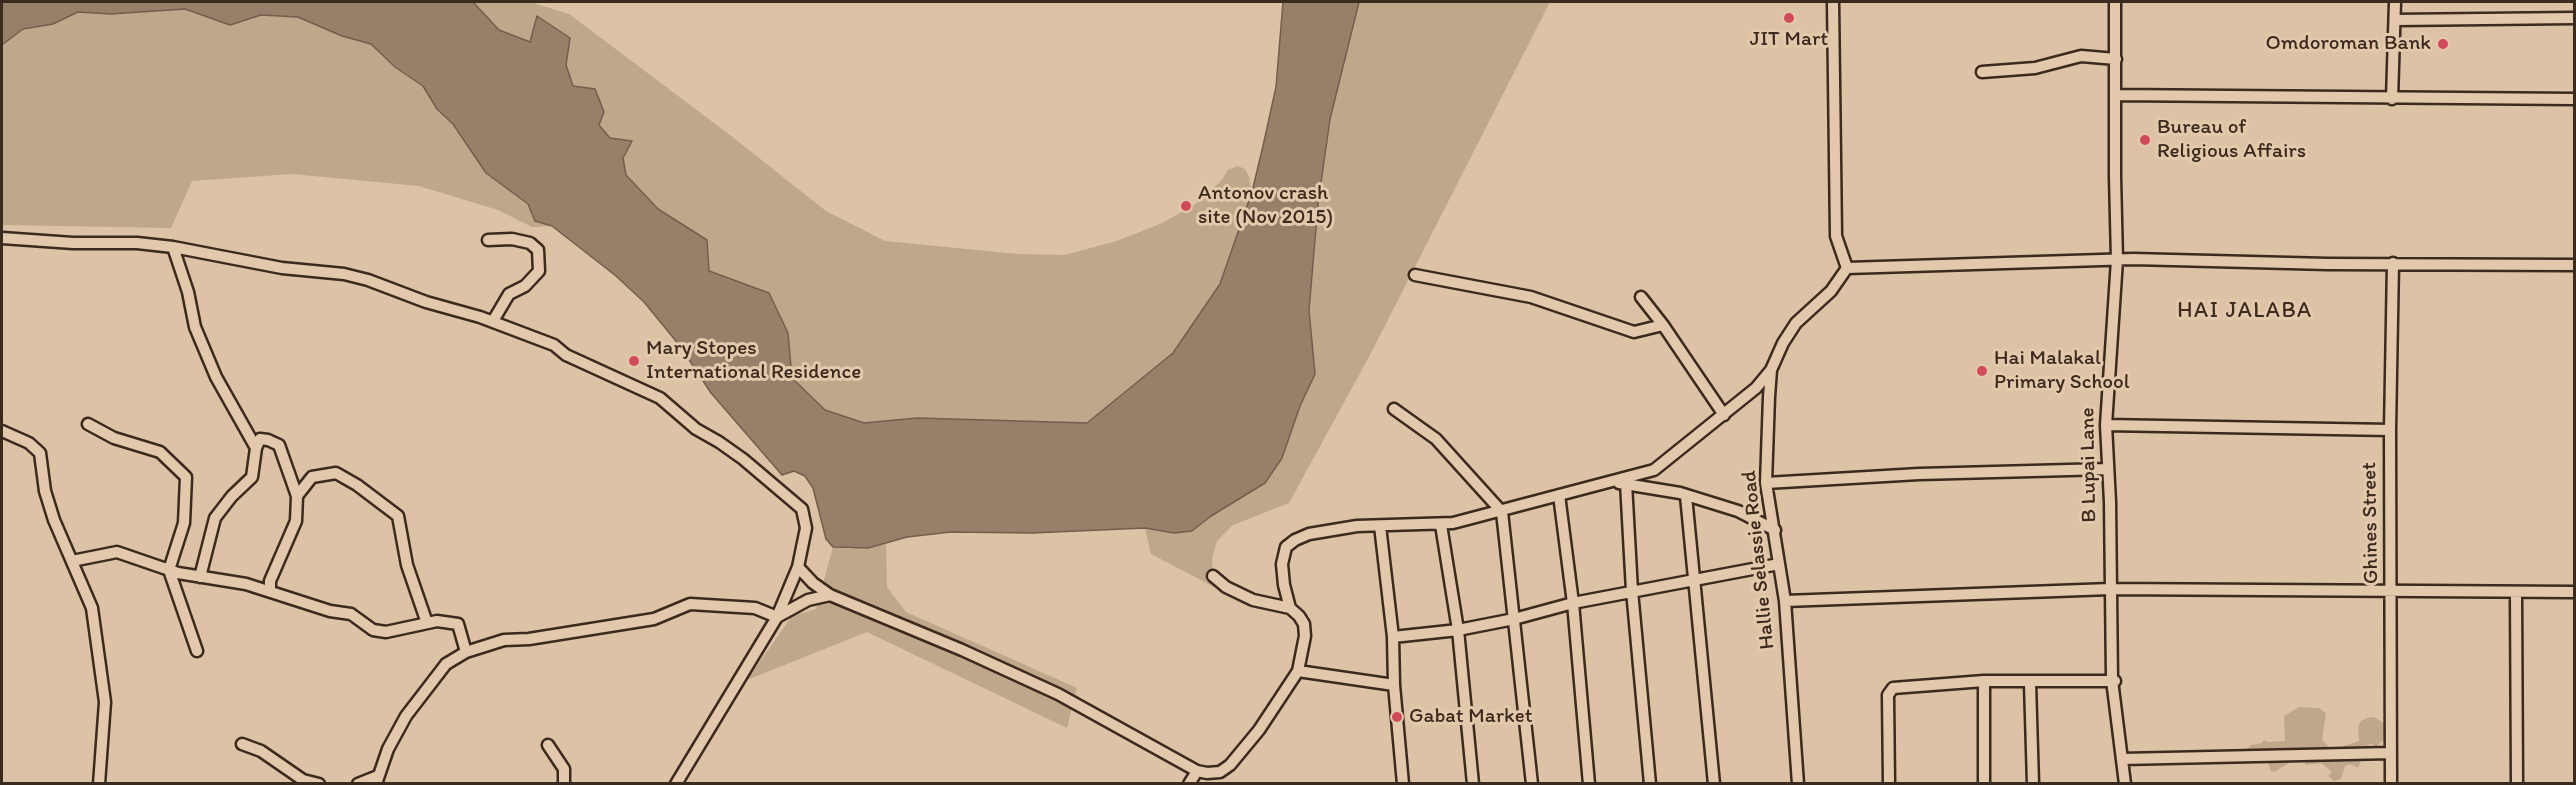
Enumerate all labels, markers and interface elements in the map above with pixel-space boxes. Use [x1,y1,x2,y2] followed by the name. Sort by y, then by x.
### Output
[1782,11,1796,25] marker: JIT Mart
[1750,27,1828,53] place label: JIT Mart
[2266,31,2431,57] place label: Omdoroman Bank
[2436,37,2450,51] marker: Omdoroman Bank
[2157,115,2306,165] place label: Bureau of Religious Affairs
[2138,133,2152,147] marker: Bureau of Religious Affairs
[1198,181,1333,231] place label: Antonov crash site (Nov 2015)
[1179,199,1193,213] marker: Antonov crash site (Nov 2015)
[2178,298,2312,324] district label: HAI JALABA
[646,336,861,386] place label: Mary Stopes International Residence
[1994,346,2130,396] place label: Hai Malakal Primary School
[627,354,641,368] marker: Mary Stopes International Residence
[1975,364,1989,378] marker: Hai Malakal Primary School
[2075,407,2103,523] street label: B Lupai Lane
[2357,462,2385,584] street label: Ghines Street
[1737,469,1781,651] street label: Hallie Selassie Road
[1409,704,1533,730] place label: Gabat Market
[1390,710,1404,724] marker: Gabat Market

